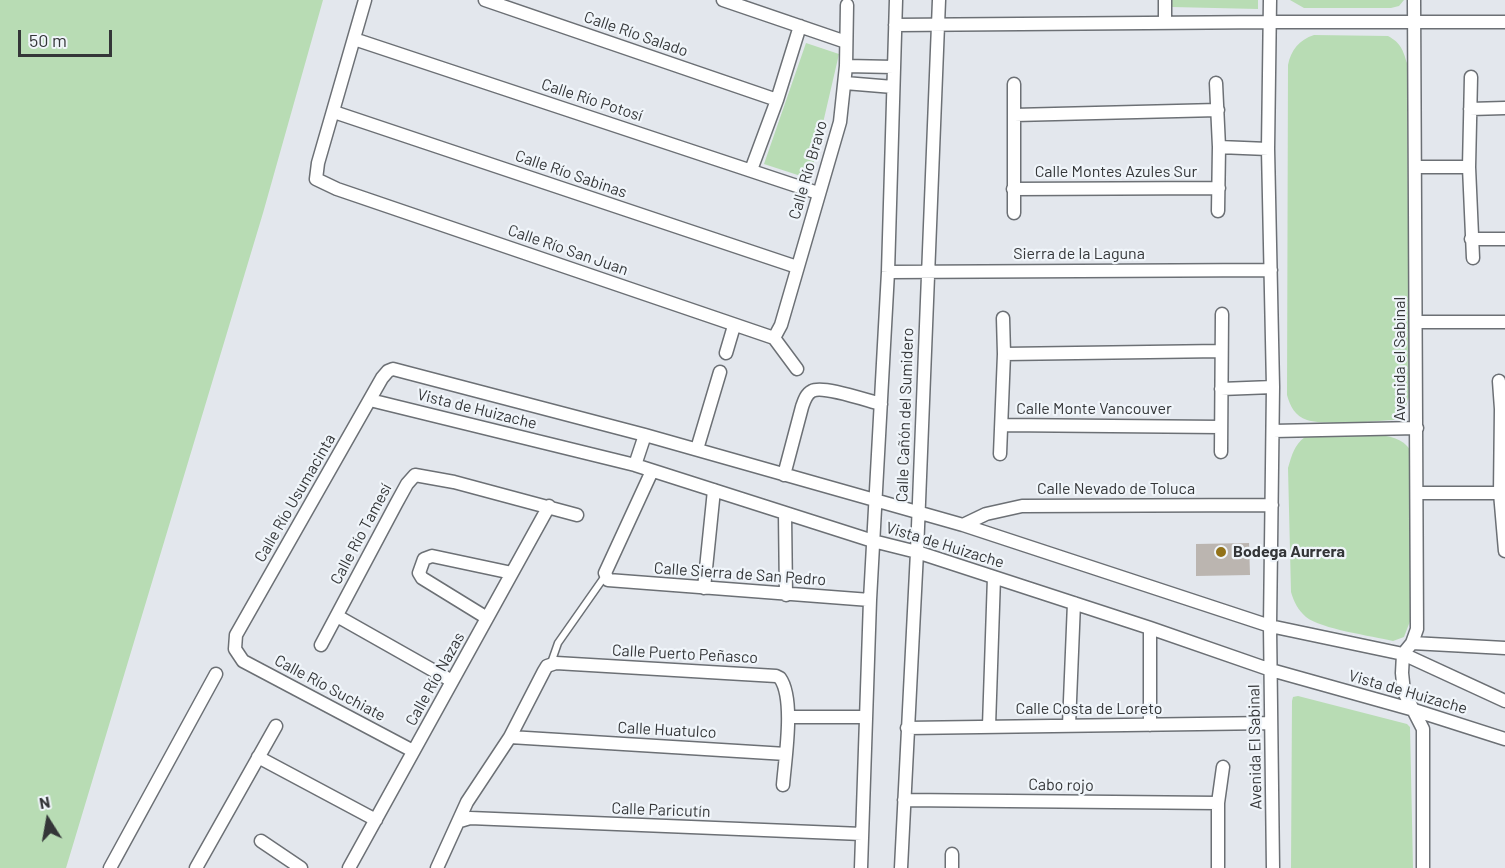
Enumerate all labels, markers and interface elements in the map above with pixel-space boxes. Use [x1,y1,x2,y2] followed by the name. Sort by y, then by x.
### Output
[581,7,691,61] street label: Calle Río Salado
[21,18,116,56] scale bar
[29,29,67,51] text: 50 m
[539,75,645,125] street label: Calle Río Potosí
[785,118,831,222] street label: Calle Río Bravo
[513,146,629,202] street label: Calle Río Sabinas
[1035,162,1197,182] street label: Calle Montes Azules Sur
[505,220,631,280] street label: Calle Río San Juan
[1013,244,1145,264] street label: Sierra de la Laguna
[1390,297,1410,421] street label: Avenida el Sabinal
[892,327,918,503] street label: Calle Cañón del Sumidero
[415,385,539,433] street label: Vista de Huizache
[1016,399,1172,419] street label: Calle Monte Vancouver
[250,430,340,566] street label: Calle Río Usumacinta
[1037,479,1195,499] street label: Calle Nevado de Toluca
[326,480,396,588] street label: Calle Río Tamesí
[884,518,1006,572] street label: Vista de Huizache
[1233,542,1345,562] place label: Bodega Aurrera
[1214,545,1228,559] marker: Bodega Aurrera
[653,558,827,590] street label: Calle Sierra de San Pedro
[401,629,469,729] street label: Calle Río Nazas
[612,641,758,667] street label: Calle Puerto Peñasco
[271,651,389,725] street label: Calle Río Suchiate
[1346,666,1470,718] street label: Vista de Huizache
[1244,684,1266,810] street label: Avenida El Sabinal
[1016,699,1162,719] street label: Calle Costa de Loreto
[617,718,717,742] street label: Calle Huatulco
[1028,775,1094,795] street label: Cabo rojo
[18,790,78,850] north arrow
[37,792,51,812] text: N
[611,799,711,821] street label: Calle Paricutín

